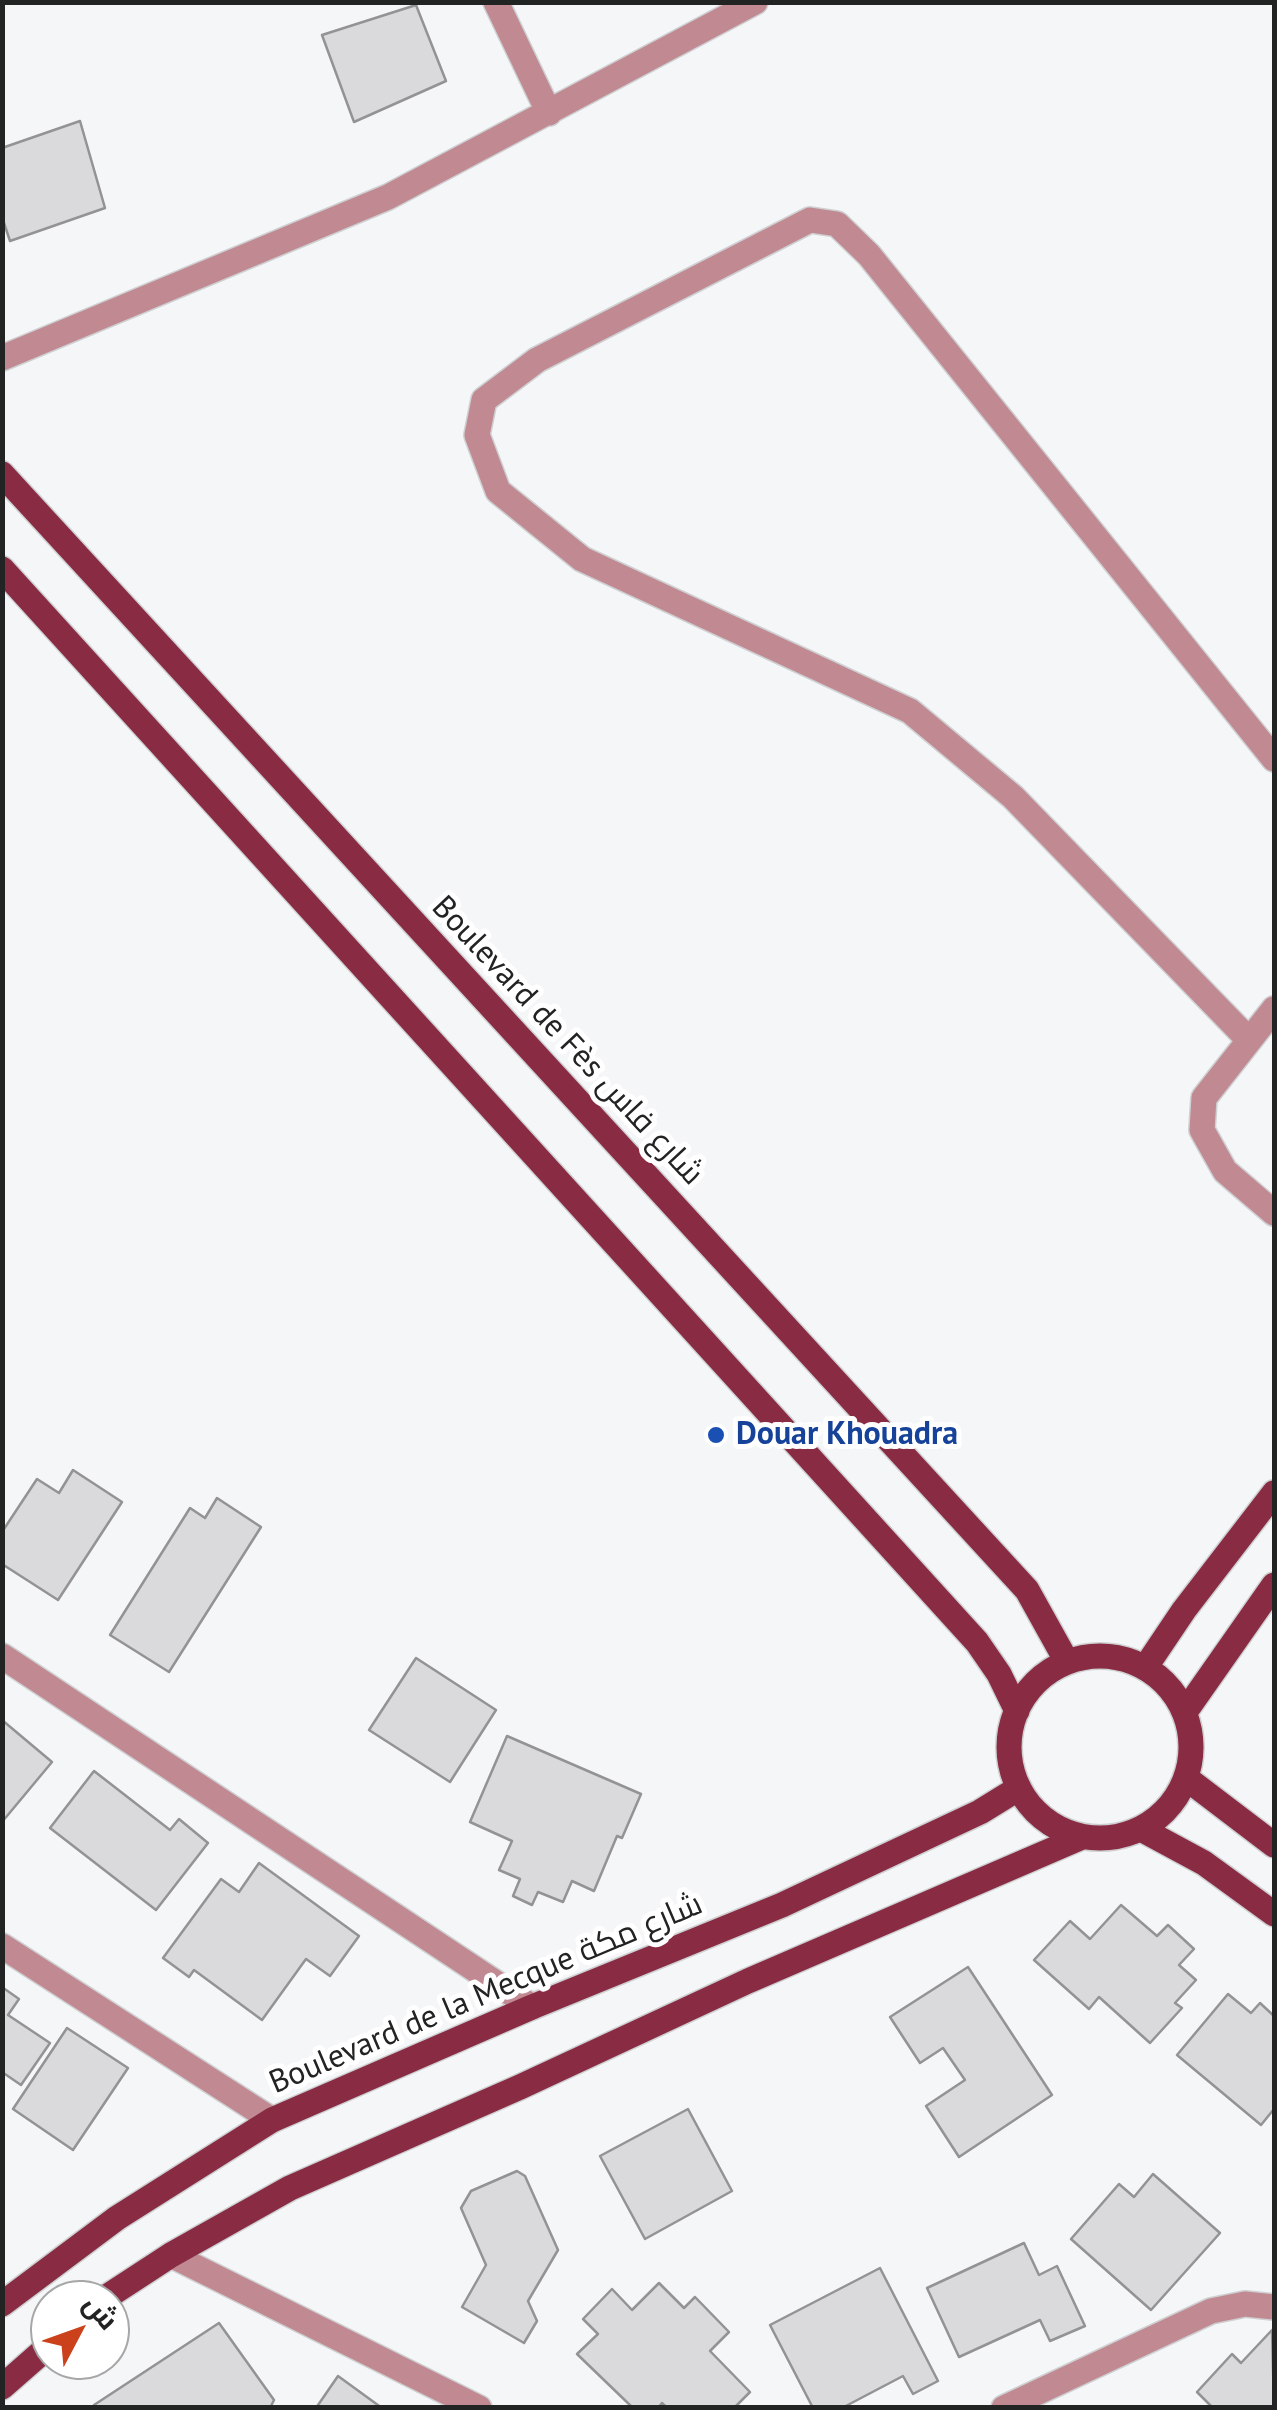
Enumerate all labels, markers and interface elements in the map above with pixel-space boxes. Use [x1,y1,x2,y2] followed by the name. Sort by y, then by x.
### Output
[423,889,711,1193] street label: Boulevard de Fès شارع فاس
[736,1416,958,1454] place label: Douar Khouadra
[705,1424,727,1446] marker: Douar Khouadra
[264,1885,708,2103] street label: Boulevard de la Mecque شارع مكة
[30,2280,130,2380] north arrow
[76,2286,127,2337] text: ش

